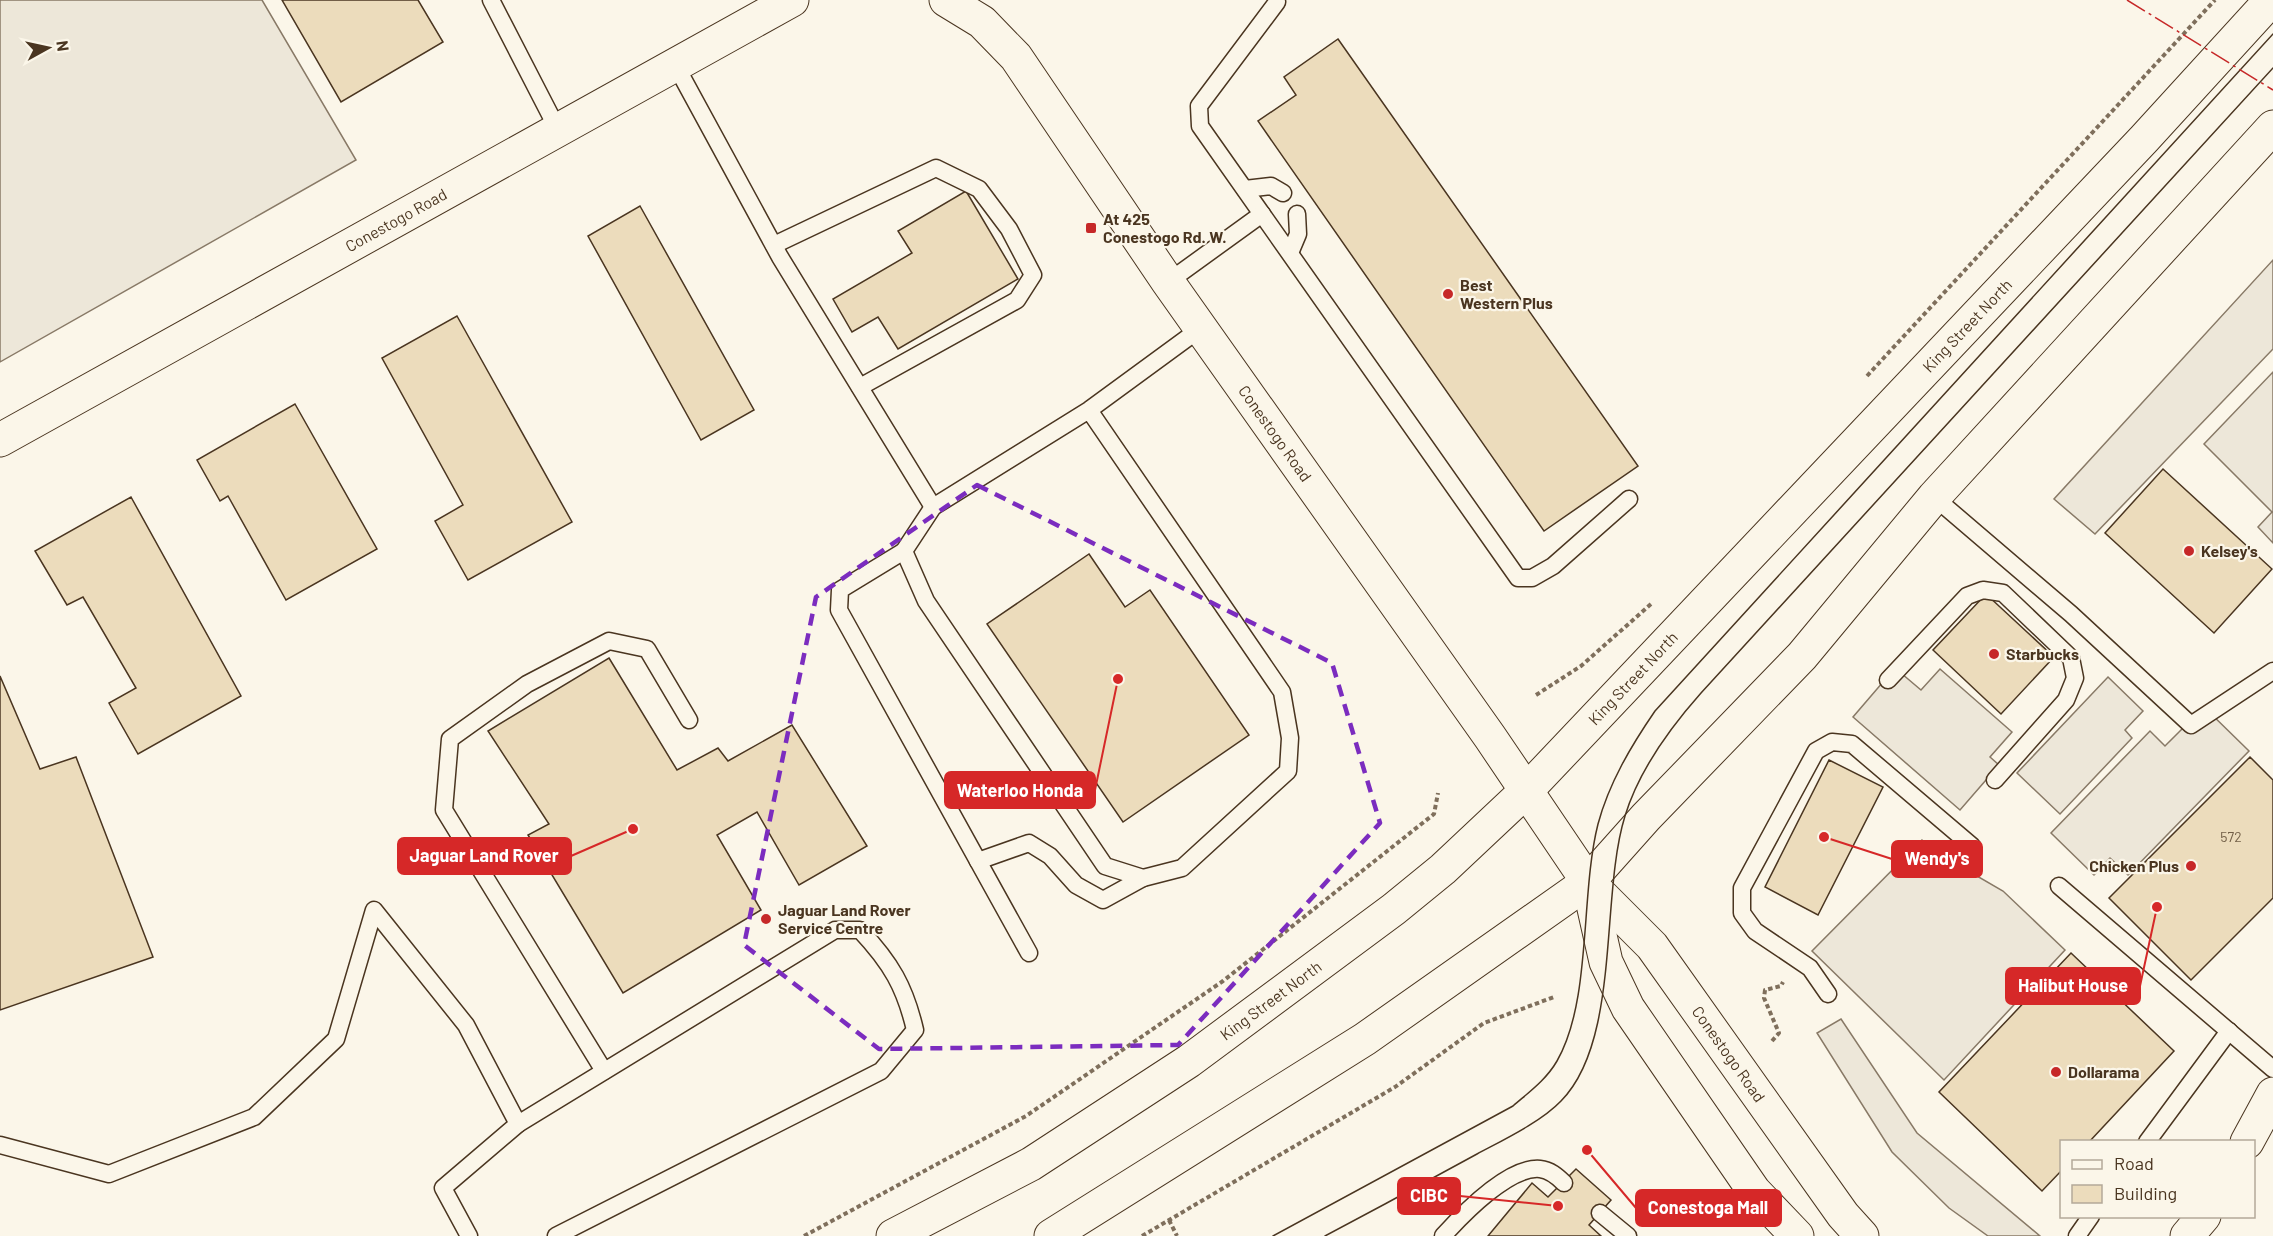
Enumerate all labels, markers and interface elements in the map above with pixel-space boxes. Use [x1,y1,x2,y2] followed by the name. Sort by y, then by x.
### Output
[18,18,78,78] north arrow
[53,39,73,52] text: N
[342,184,450,255] street label: Conestogo Road
[1103,209,1227,246] place label: At 425 Conestogo Rd. W.
[1084,221,1098,235] marker: At 425 Conestogo Rd. W.
[1460,275,1553,312] place label: Best Western Plus
[1918,275,2015,376] street label: King Street North
[1441,287,1455,301] marker: Best Western Plus
[1235,381,1316,485] street label: Conestogo Road
[2201,541,2258,560] place label: Kelsey's
[2182,544,2196,558] marker: Kelsey's
[1584,627,1681,728] street label: King Street North
[2006,644,2079,663] place label: Starbucks
[1987,647,2001,661] marker: Starbucks
[945,772,1095,808] callout: Waterloo Honda
[957,779,1083,801] text: Waterloo Honda
[2220,828,2242,845] house number: 572
[398,838,571,874] callout: Jaguar Land Rover
[1892,841,1982,877] callout: Wendy's
[409,844,559,866] text: Jaguar Land Rover
[1904,847,1970,869] text: Wendy's
[2089,856,2179,875] place label: Chicken Plus
[2184,859,2198,873] marker: Chicken Plus
[778,900,911,937] place label: Jaguar Land Rover Service Centre
[759,912,773,926] marker: Jaguar Land Rover Service Centre
[1216,956,1325,1044] street label: King Street North
[2006,968,2140,1004] callout: Halibut House
[2018,974,2128,996] text: Halibut House
[1689,1002,1770,1105] street label: Conestogo Road
[2068,1062,2139,1081] place label: Dollarama
[2049,1065,2063,1079] marker: Dollarama
[2060,1140,2255,1218] legend
[2114,1152,2154,1174] text: Road
[1398,1178,1460,1214] callout: CIBC
[2114,1182,2177,1204] text: Building
[1410,1184,1448,1206] text: CIBC
[1636,1190,1781,1226] callout: Conestoga Mall
[1648,1196,1768,1218] text: Conestoga Mall

